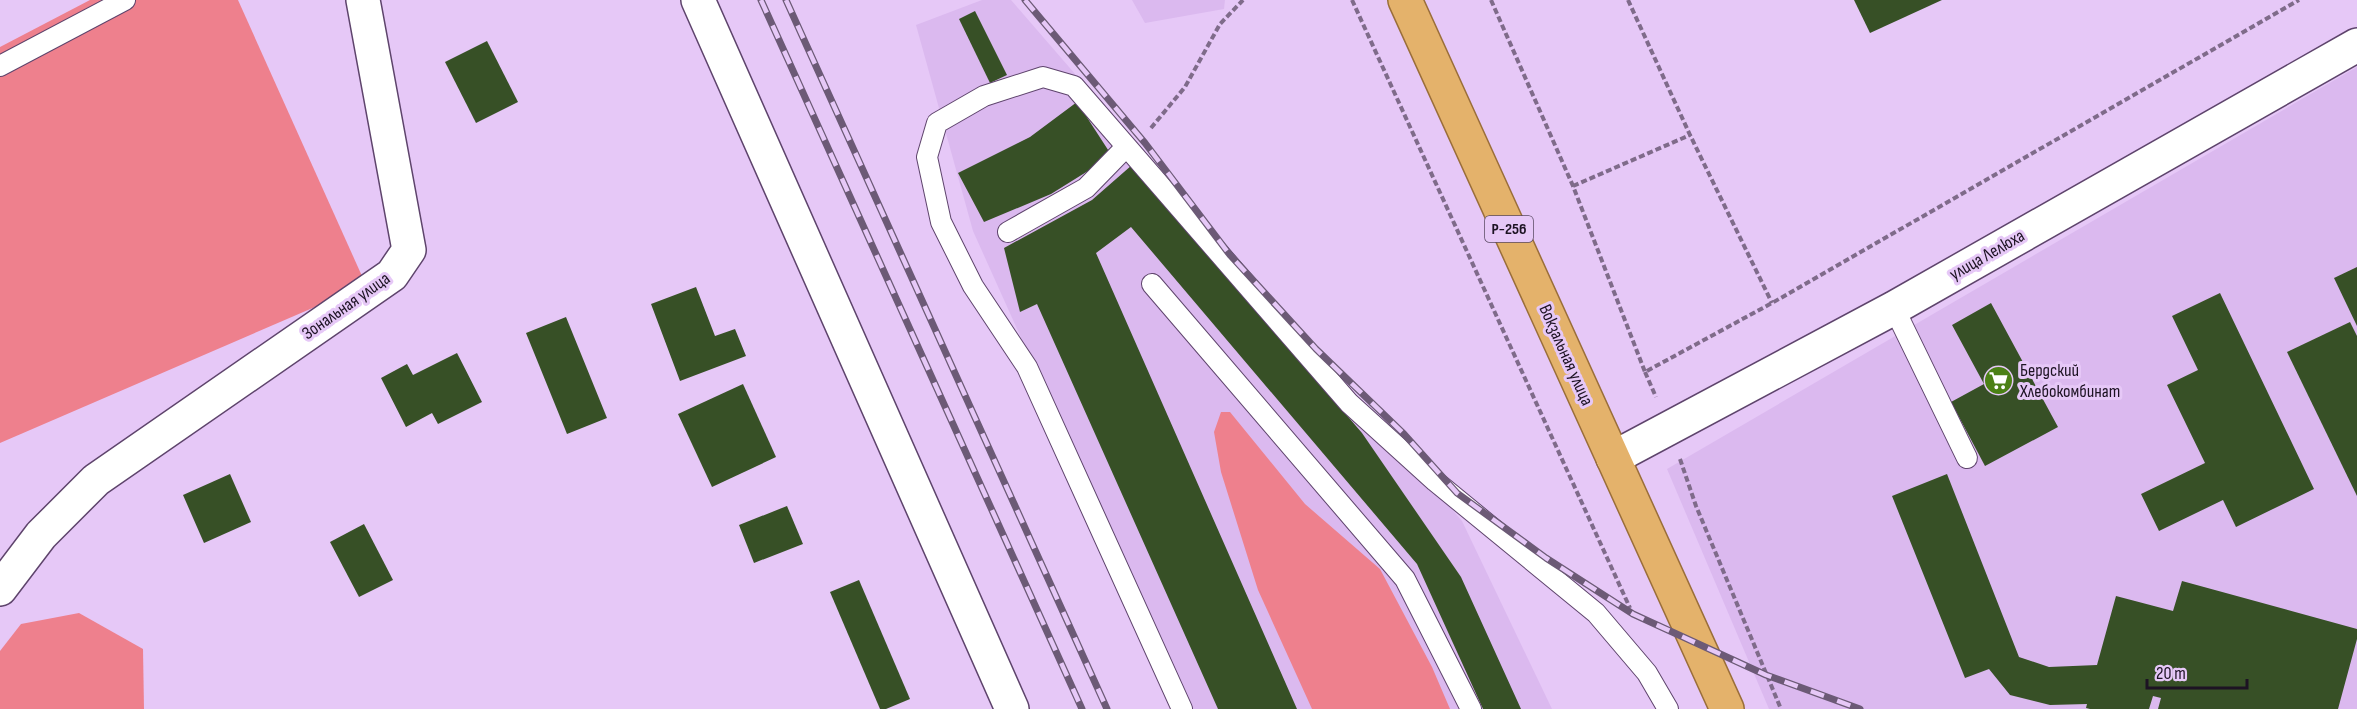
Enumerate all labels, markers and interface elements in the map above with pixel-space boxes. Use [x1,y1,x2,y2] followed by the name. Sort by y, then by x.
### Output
[1485,216,1533,242] road number: Р-256
[1946,225,2028,285] street label: улица Лелюха
[298,268,394,344] street label: Зональная улица
[1534,301,1598,409] street label: Вокзальная улица
[2019,360,2120,402] place label: Бердский Хлебокомбинат
[1983,364,2015,396] supermarket icon: Бердский Хлебокомбинат
[2147,652,2248,690] scale bar
[2156,663,2186,684] text: 20 m

